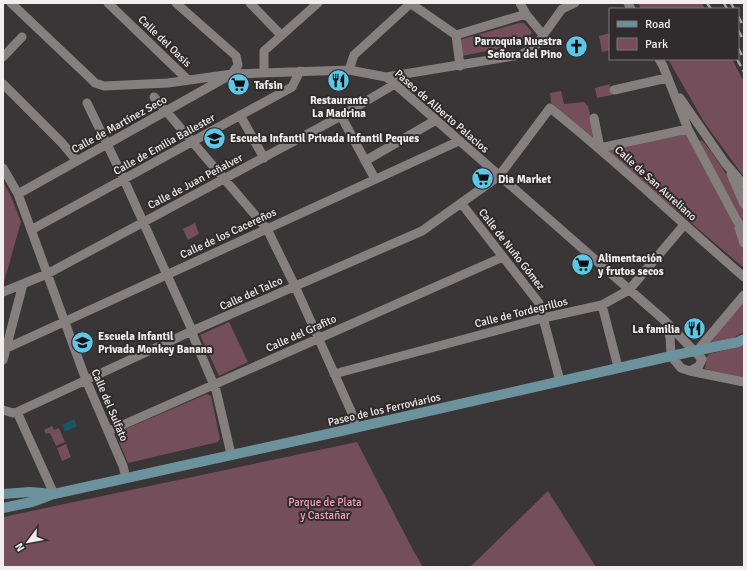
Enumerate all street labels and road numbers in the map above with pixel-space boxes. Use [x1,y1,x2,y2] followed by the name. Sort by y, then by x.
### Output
[135,13,194,70] street label: Calle del Oasis
[392,67,491,156] street label: Paseo de Alberto Palacios
[69,93,169,156] street label: Calle de Martínez Seco
[111,111,217,178] street label: Calle de Emilia Ballester
[612,143,699,224] street label: Calle de San Aureliano
[146,151,245,212] street label: Calle de Juan Peñalver
[178,205,279,261] street label: Calle de los Cacereños
[476,206,547,293] street label: Calle de Nuño Gómez
[218,274,285,313] street label: Calle del Talco
[473,295,569,330] street label: Calle de Tordegrillos
[264,312,339,355] street label: Calle del Grafito
[88,367,131,444] street label: Calle del Sulfato
[326,390,442,429] street label: Paseo de los Ferroviarios

